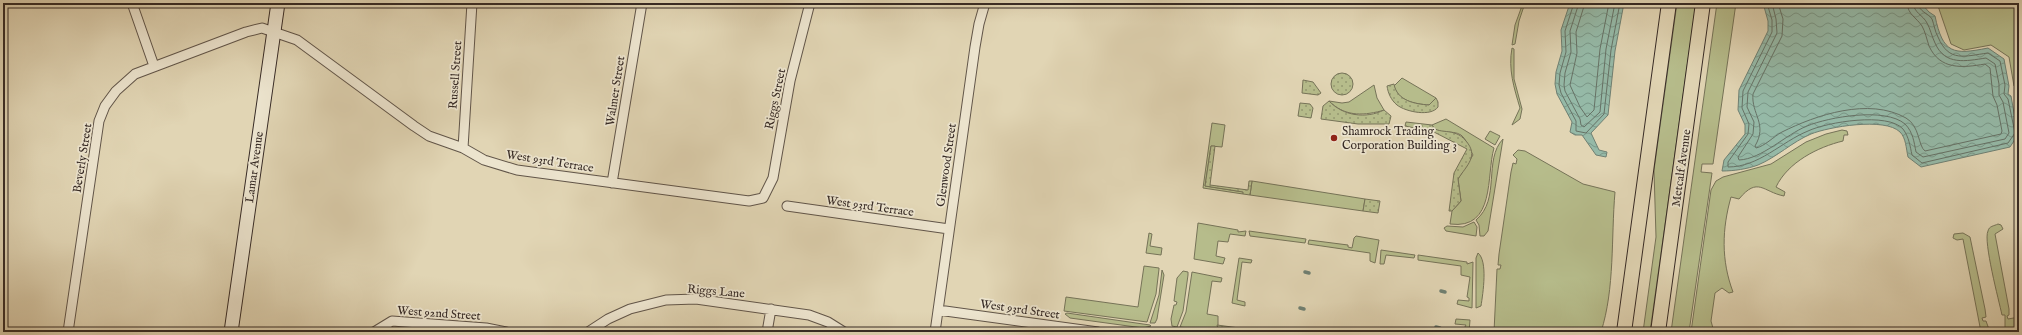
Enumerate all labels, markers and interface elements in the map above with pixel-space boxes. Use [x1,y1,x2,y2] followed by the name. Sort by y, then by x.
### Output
[446,40,465,110] street label: Russell Street
[603,55,628,127] street label: Walmer Street
[762,67,789,131] street label: Riggs Street
[70,122,95,194] street label: Beverly Street
[933,122,960,208] street label: Glenwood Street
[1342,124,1457,154] place label: Shamrock Trading Corporation Building 3
[1669,128,1694,208] street label: Metcalf Avenue
[242,130,267,204] street label: Lamar Avenue
[1329,133,1339,143] marker: Shamrock Trading Corporation Building 3
[505,147,595,176] street label: West 93rd Terrace
[825,193,915,220] street label: West 93rd Terrace
[687,282,746,302] street label: Riggs Lane
[979,296,1061,323] street label: West 93rd Street
[397,303,481,324] street label: West 92nd Street

